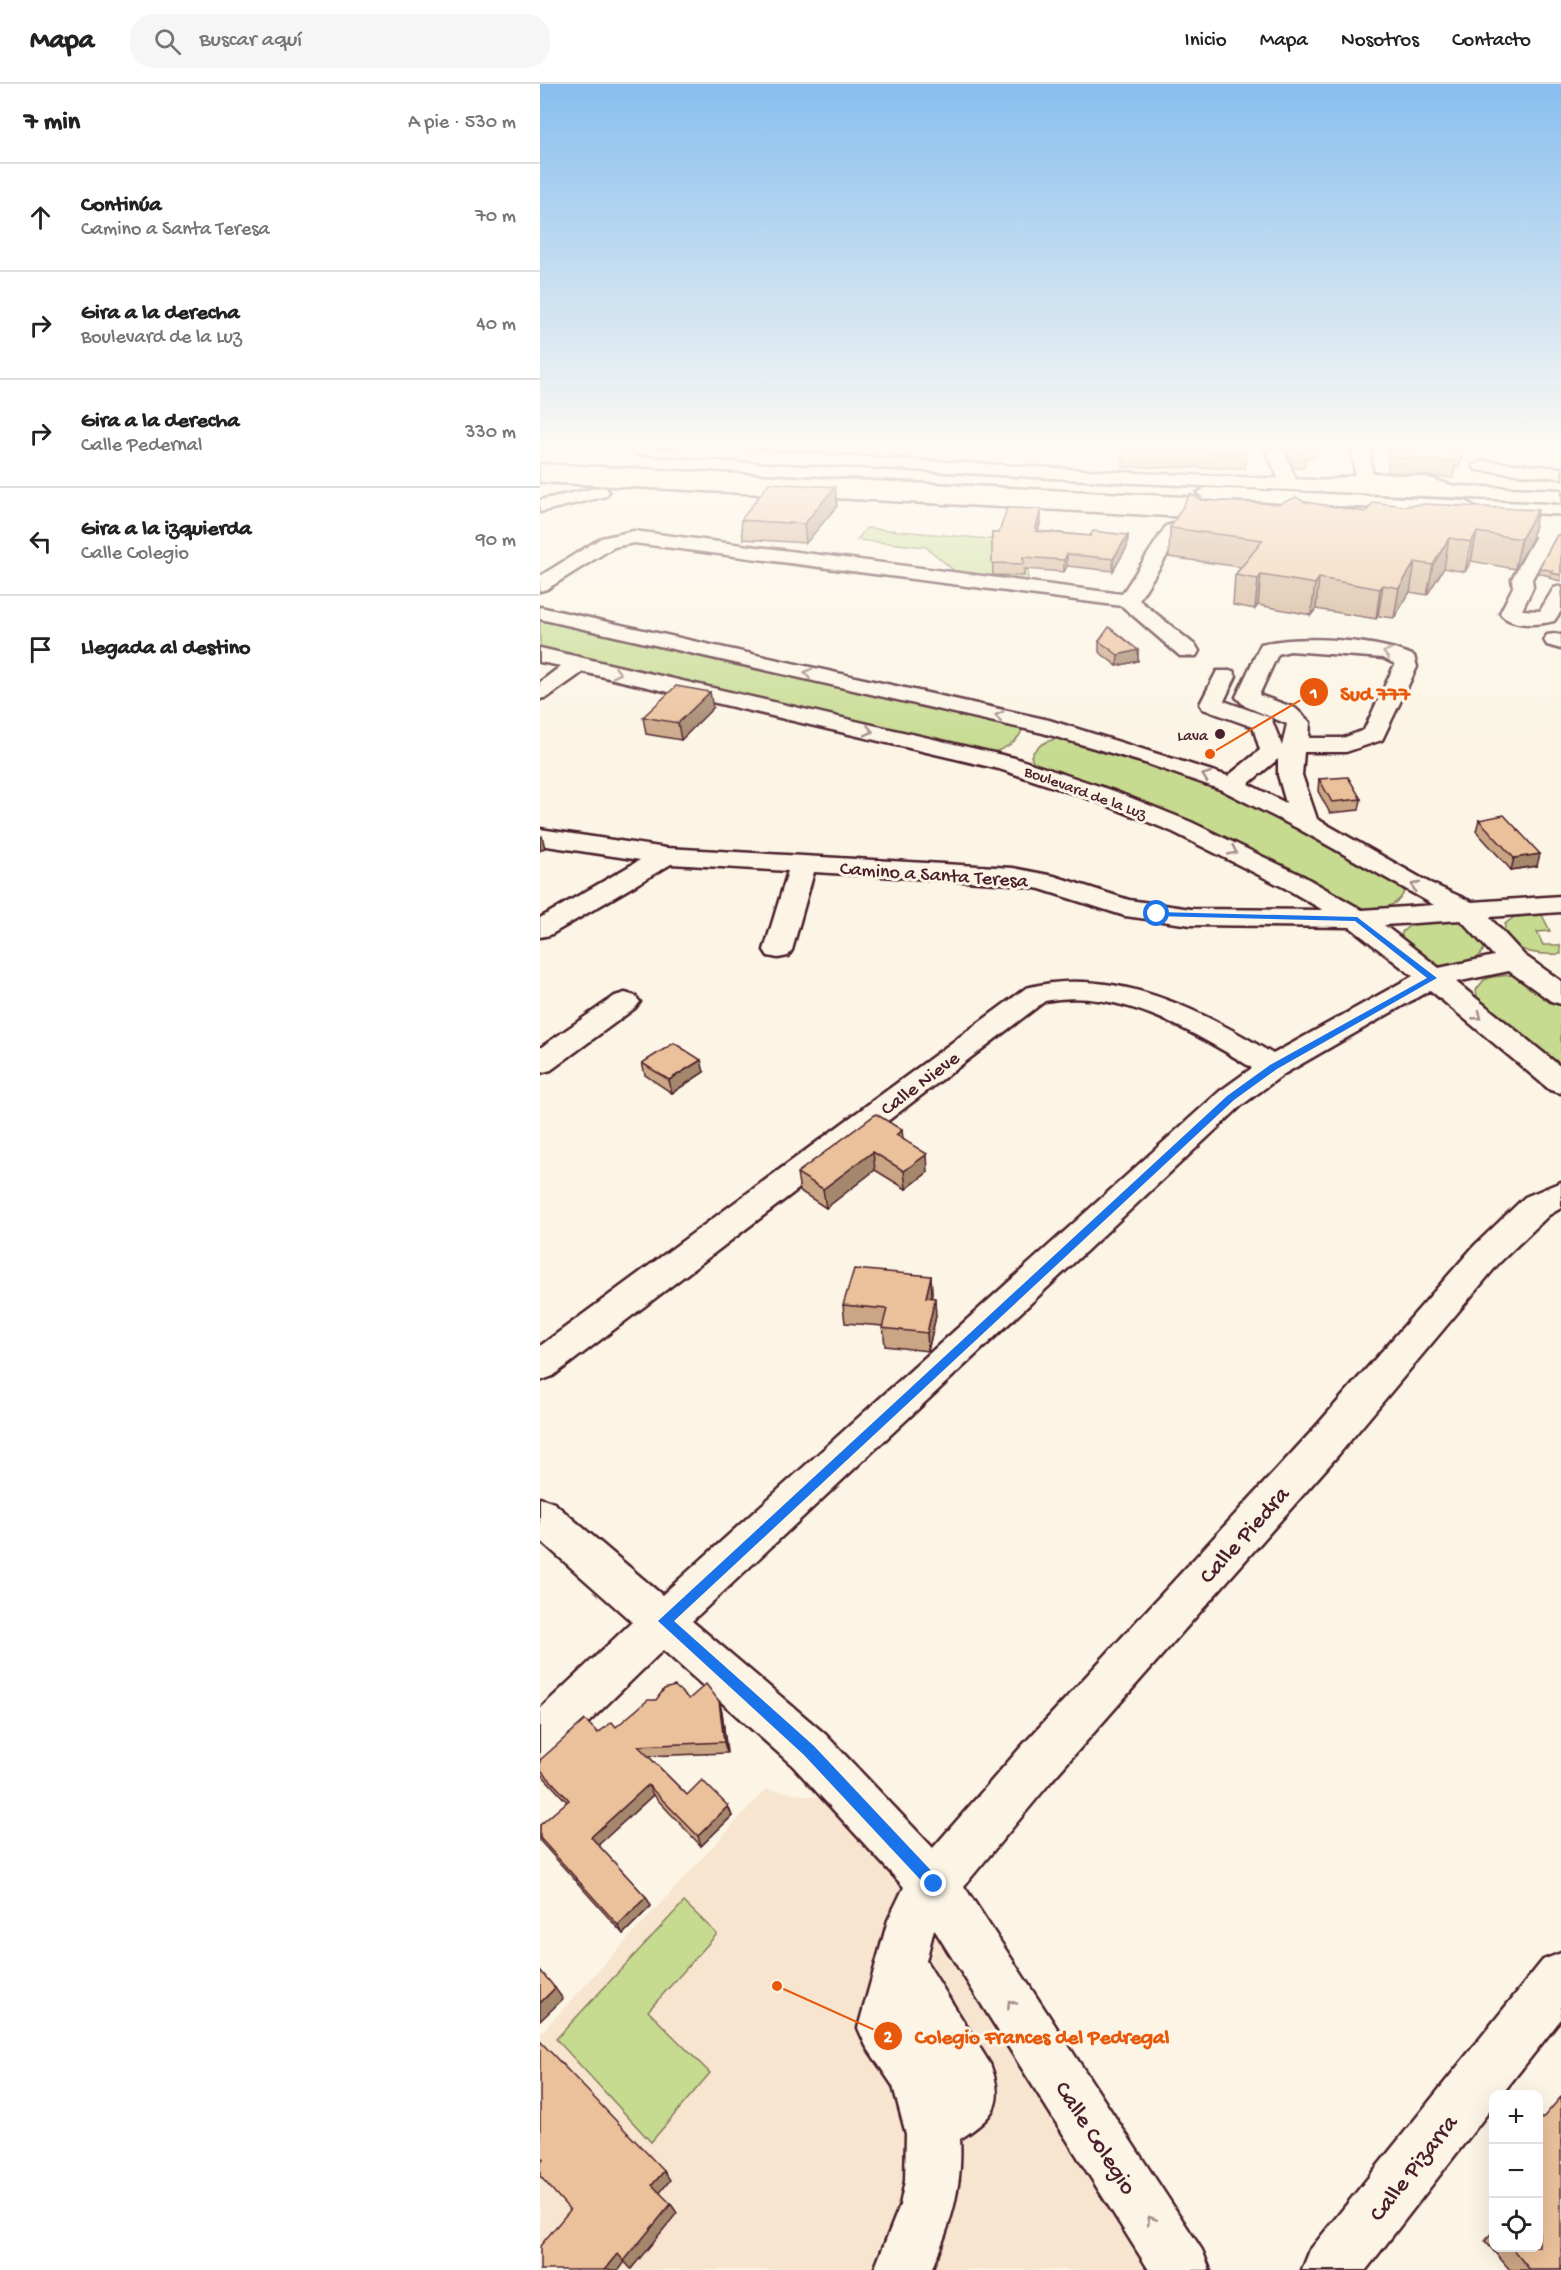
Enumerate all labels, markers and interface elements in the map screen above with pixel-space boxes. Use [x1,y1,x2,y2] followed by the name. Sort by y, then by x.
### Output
[130,14,550,68] search box
[30,25,94,58] text: Mapa
[151,25,184,58] icon: search
[199,28,302,54] text: Buscar aquí
[1185,29,1227,54] text: Inicio
[1260,29,1308,54] text: Mapa
[1341,29,1419,54] text: Nosotros
[1452,29,1531,54] text: Contacto
[24,108,80,139] text: 7 min
[408,112,516,135] text: A pie · 530 m
[81,193,162,219] text: Continúa
[24,201,57,234] icon: ahead
[475,206,516,229] text: 70 m
[81,219,270,242] text: Camino a Santa Teresa
[81,301,239,327] text: Gira a la derecha
[24,309,57,342] icon: right
[476,314,516,337] text: 40 m
[81,327,242,350] text: Boulevard de la Luz
[81,409,239,435] text: Gira a la derecha
[24,417,57,450] icon: right
[465,422,516,445] text: 330 m
[81,435,202,458] text: Calle Pedernal
[81,517,252,543] text: Gira a la izquierda
[24,525,57,558] icon: left
[476,530,516,553] text: 90 m
[81,543,189,566] text: Calle Colegio
[24,633,57,666] icon: arrive
[81,636,251,662] text: Llegada al destino
[1382,647,1392,660] one-way arrow
[612,666,622,679] one-way arrow
[804,668,814,681] one-way arrow
[1299,673,1422,712] callout: Sud 777
[1309,684,1318,705] text: 1
[1340,684,1411,709] text: Sud 777
[994,710,1004,723] one-way arrow
[864,724,874,737] one-way arrow
[1213,727,1227,741] marker: Lava
[1177,728,1209,747] place label: Lava
[1020,763,1149,826] street label: Boulevard de la Luz
[1201,770,1212,783] one-way arrow
[1226,843,1237,855] one-way arrow
[839,858,1030,895] street label: Camino a Santa Teresa
[1411,882,1422,893] one-way arrow
[1143,900,1169,926] route start
[1471,1008,1482,1019] one-way arrow
[877,1047,966,1122] street label: Calle Nieve
[1194,1481,1298,1591] street label: Calle Piedra
[920,1870,946,1896] route end
[1008,1999,1019,2010] one-way arrow
[873,2016,1181,2055] callout: Colegio Frances del Pedregal
[914,2027,1170,2052] text: Colegio Frances del Pedregal
[884,2028,893,2049] text: 2
[1047,2077,1141,2201] street label: Calle Colegio
[1489,2090,1543,2252] map controls
[1489,2090,1543,2144] button: +
[1364,2109,1466,2228] street label: Calle Pizarra
[1489,2144,1543,2198] button: −
[1489,2198,1543,2252] button: locate
[1147,2216,1158,2227] one-way arrow

